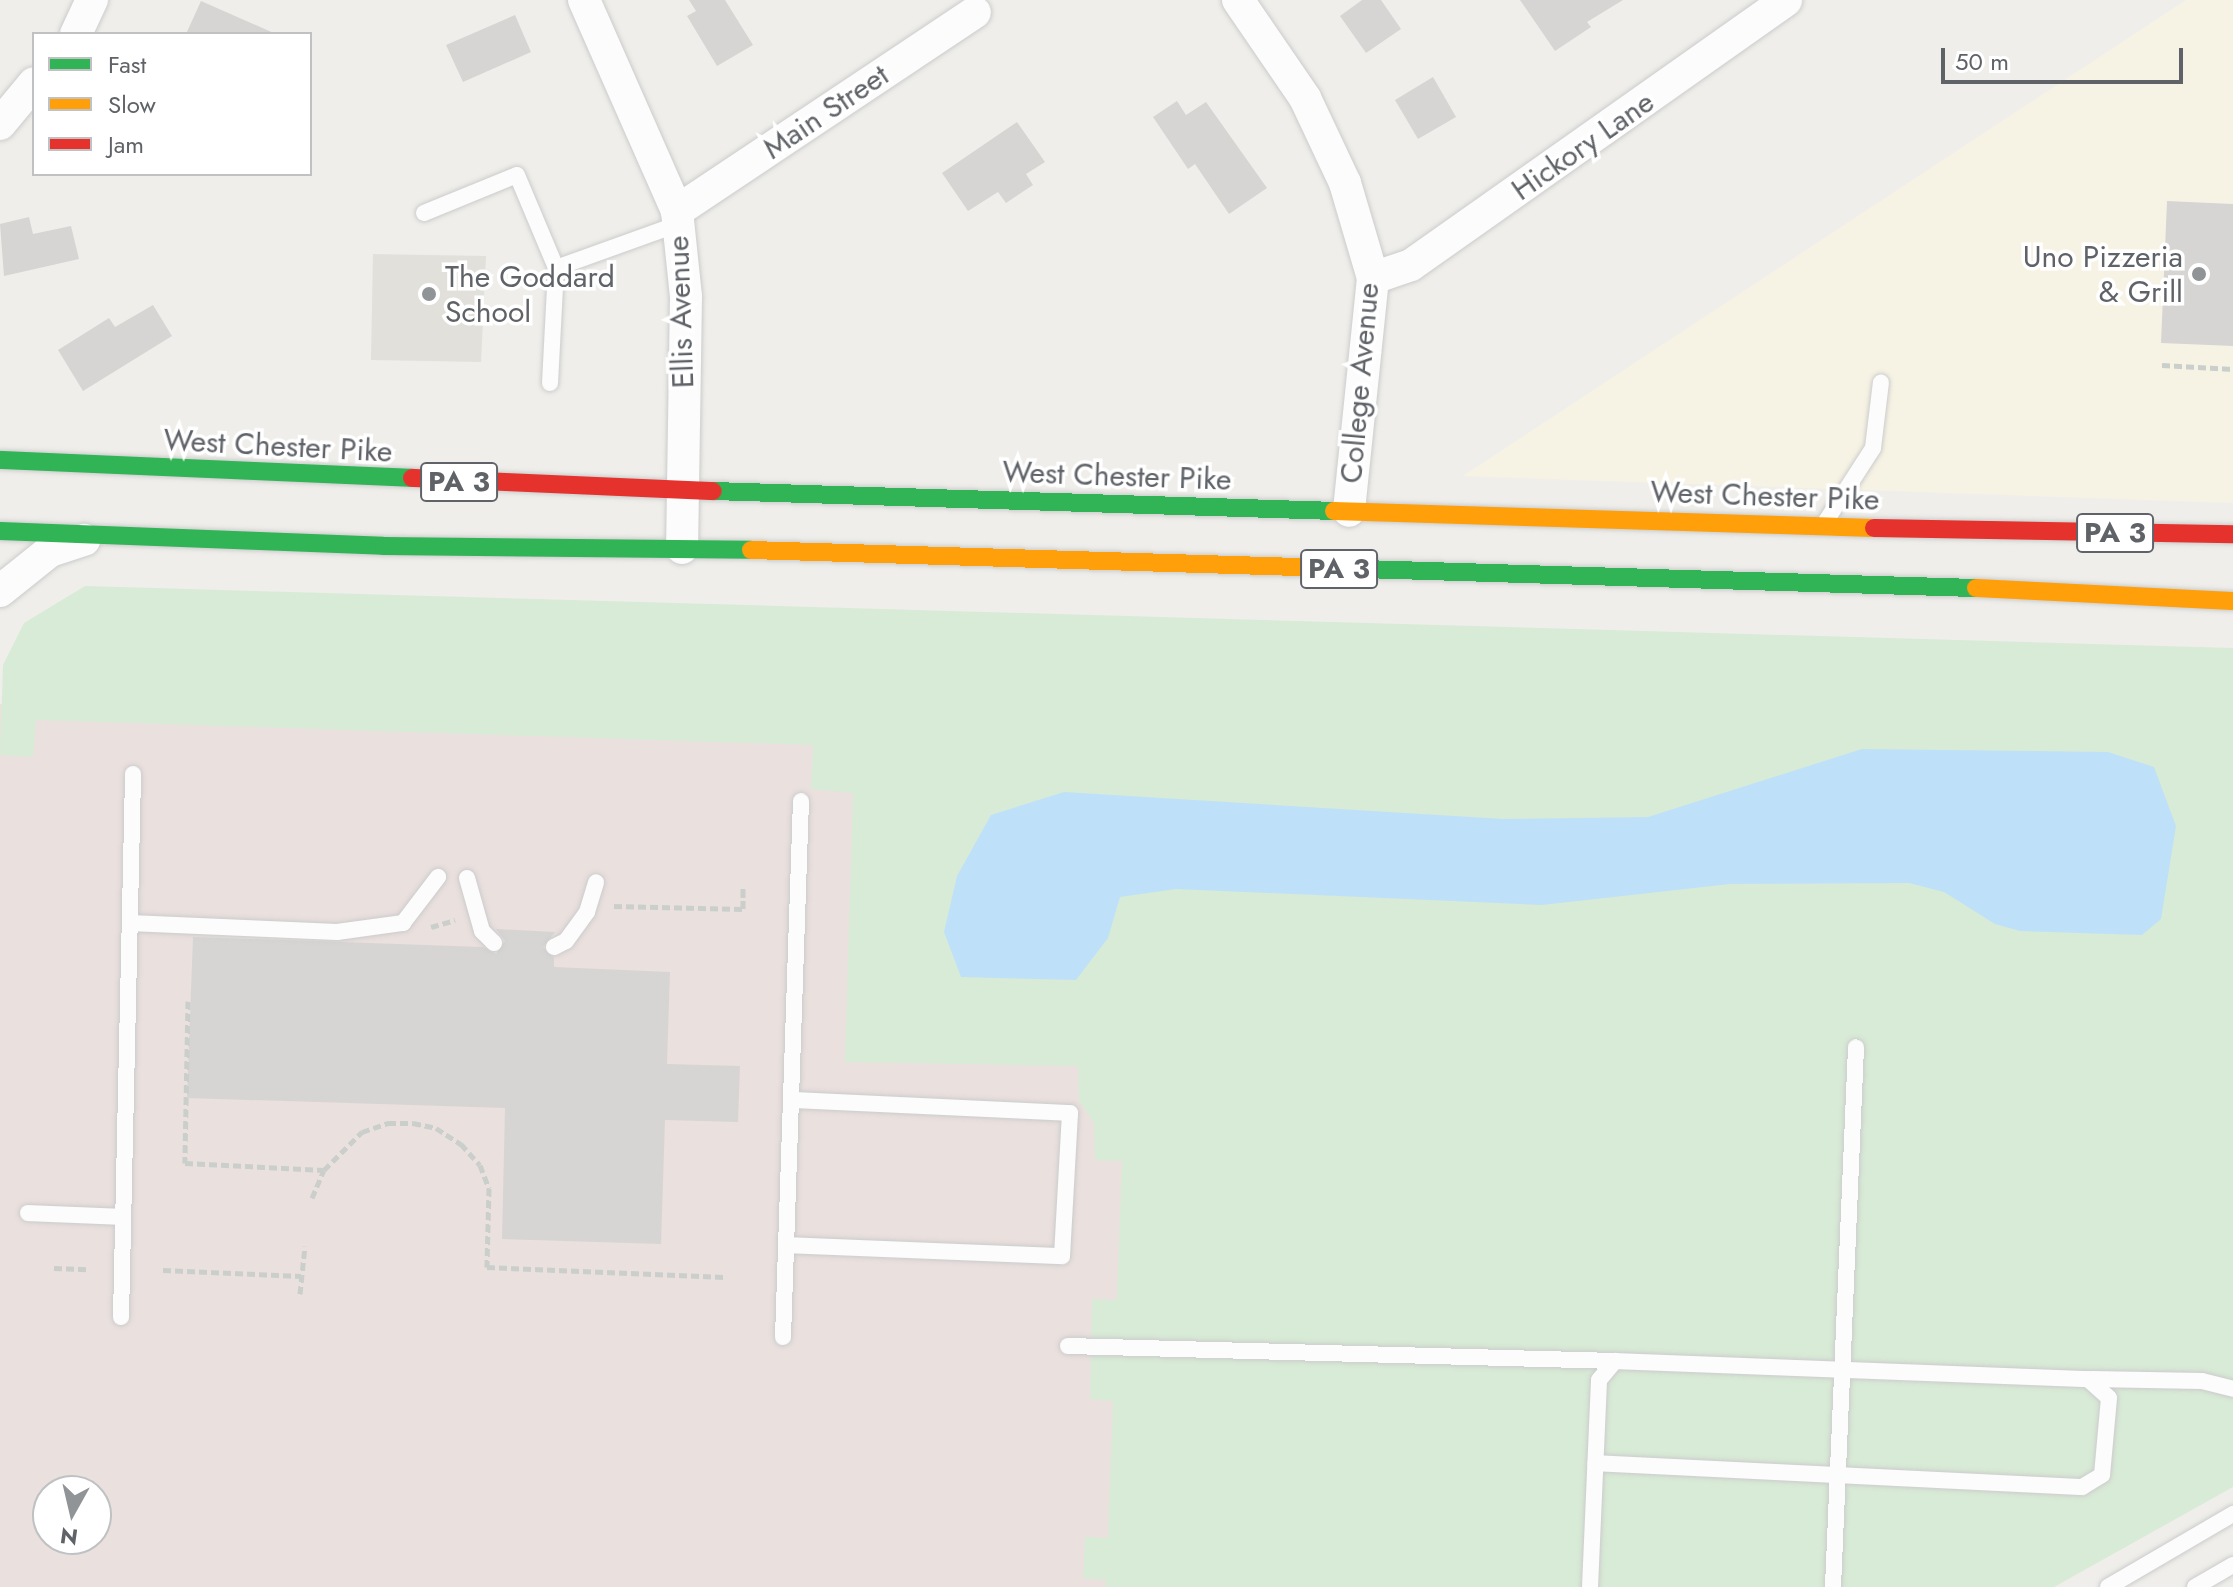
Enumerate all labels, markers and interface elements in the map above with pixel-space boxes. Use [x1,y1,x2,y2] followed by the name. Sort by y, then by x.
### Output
[32,32,312,176] legend
[1945,32,2187,82] scale bar
[1955,44,2009,79] text: 50 m
[108,47,146,82] text: Fast
[757,57,895,167] street label: Main Street
[1505,84,1661,208] street label: Hickory Lane
[108,87,156,122] text: Slow
[108,127,144,162] text: Jam
[660,235,702,389] street label: Ellis Avenue
[2023,239,2183,310] place label: Uno Pizzeria & Grill
[445,259,615,330] place label: The Goddard School
[2190,265,2208,283] marker: Uno Pizzeria & Grill
[1333,281,1387,485] street label: College Avenue
[420,285,438,303] marker: The Goddard School
[163,422,393,470] street label: West Chester Pike
[1002,454,1232,498] street label: West Chester Pike
[419,458,499,506] road number: PA 3
[1650,474,1880,518] street label: West Chester Pike
[2075,509,2155,557] road number: PA 3
[1299,545,1379,593] road number: PA 3
[32,1475,112,1555] north arrow
[58,1520,80,1554] text: N

